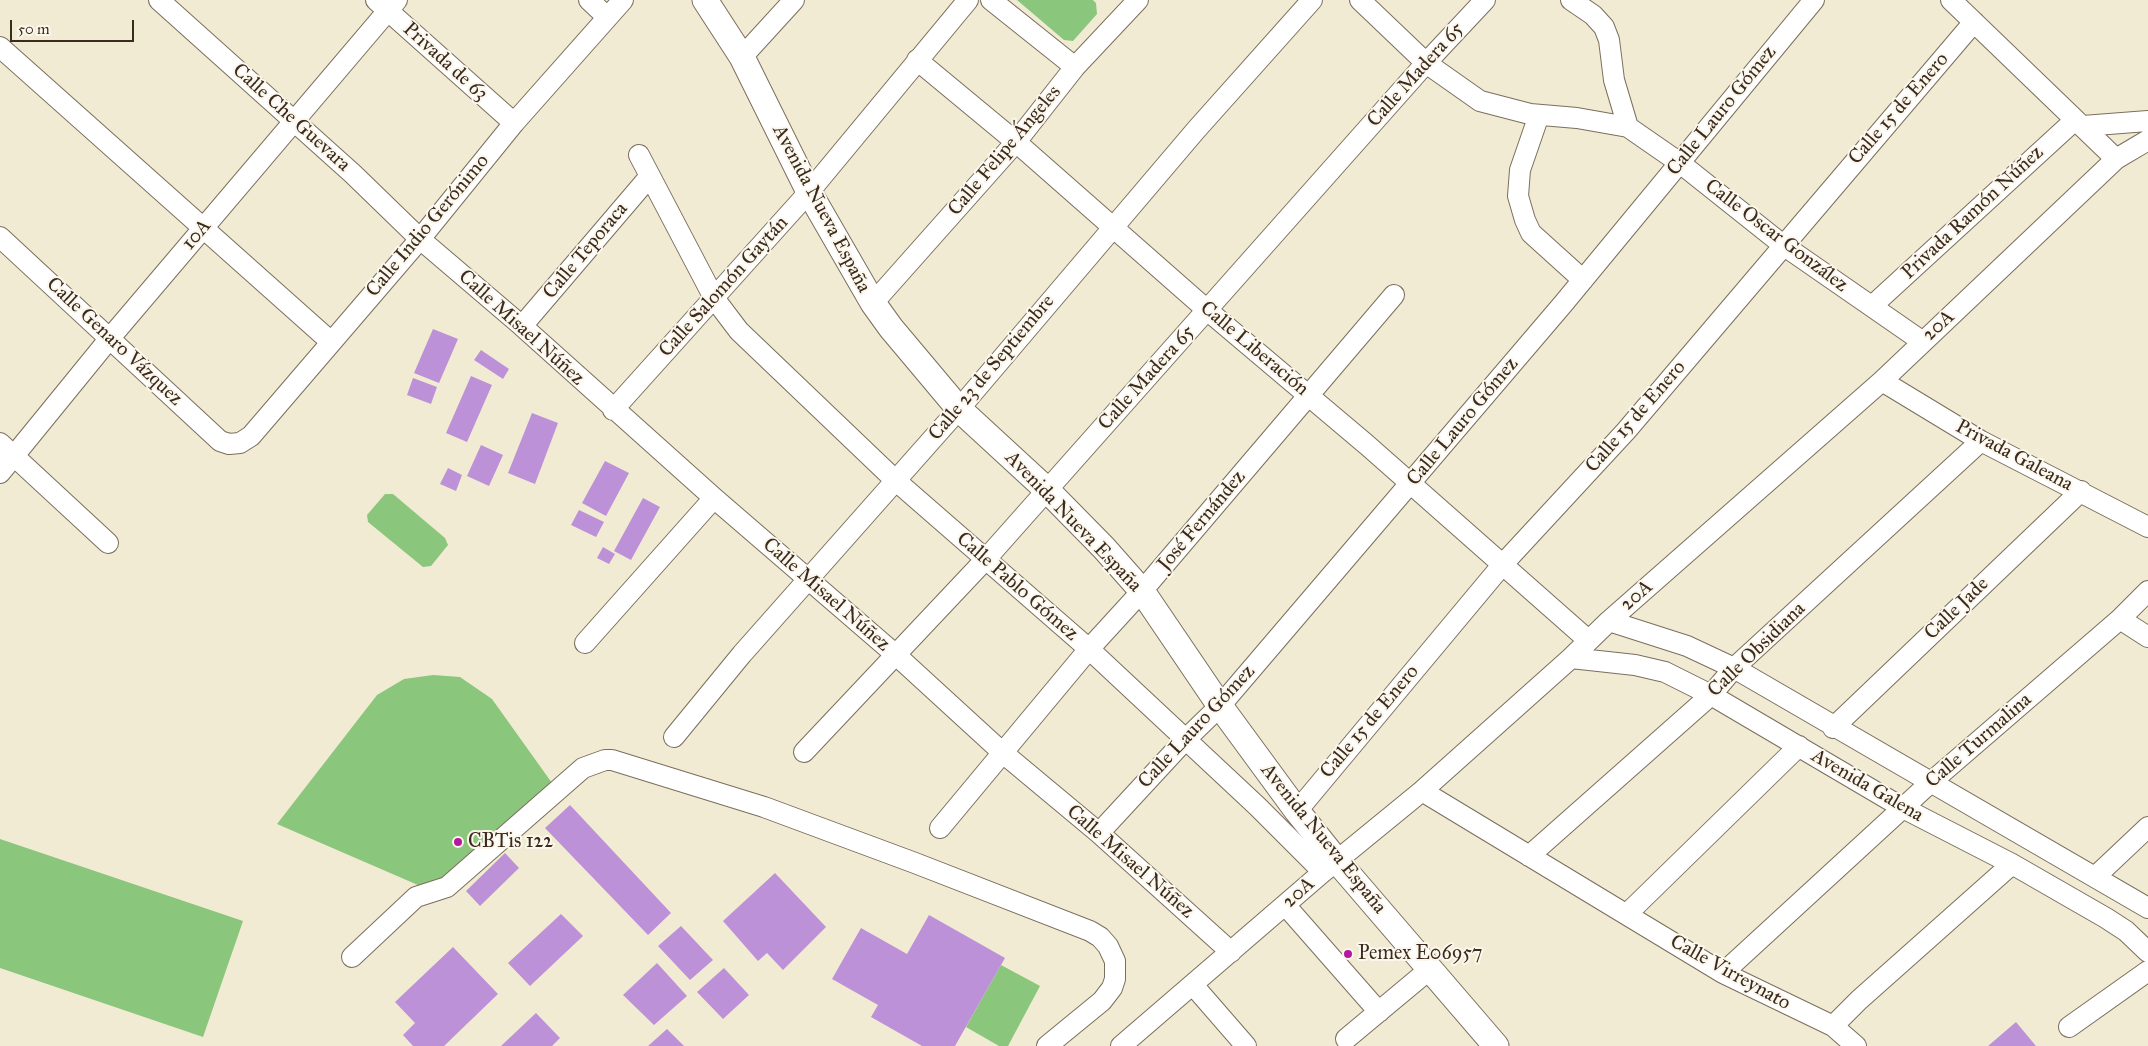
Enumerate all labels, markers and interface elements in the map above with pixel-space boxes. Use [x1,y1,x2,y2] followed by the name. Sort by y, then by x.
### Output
[12,10,136,42] scale bar
[398,18,492,106] street label: Privada de 63
[1363,18,1469,132] street label: Calle Madera 65
[18,20,50,38] text: 50 m
[1662,41,1782,181] street label: Calle Lauro Gómez
[1844,48,1954,170] street label: Calle 15 de Enero
[227,59,355,177] street label: Calle Che Guevara
[943,81,1067,221] street label: Calle Felipe Ángeles
[767,121,875,297] street label: Avenida Nueva España
[1897,141,2049,285] street label: Privada Ramón Núñez
[361,150,495,302] street label: Calle Indio Gerónimo
[1700,174,1852,298] street label: Calle Oscar González
[539,198,633,304] street label: Calle Teporaca
[654,212,794,362] street label: Calle Salomón Gaytán
[177,215,217,255] street label: 10A
[453,265,589,391] street label: Calle Misael Núñez
[41,273,187,411] street label: Calle Genaro Vázquez
[924,290,1060,446] street label: Calle 23 de Septiembre
[1195,297,1313,401] street label: Calle Liberación
[1918,305,1960,347] street label: 20A
[1094,321,1200,435] street label: Calle Madera 65
[1402,353,1524,491] street label: Calle Lauro Gómez
[1581,356,1691,478] street label: Calle 15 de Enero
[1951,415,2077,497] street label: Privada Galeana
[1000,447,1146,597] street label: Avenida Nueva España
[1153,466,1251,576] street label: José Fernández
[951,528,1083,646] street label: Calle Pablo Gómez
[757,533,895,657] street label: Calle Misael Núñez
[1920,573,1994,645] street label: Calle Jade
[1616,575,1658,617] street label: 20A
[1703,597,1811,703] street label: Calle Obsidiana
[1134,660,1260,794] street label: Calle Lauro Gómez
[1316,660,1424,784] street label: Calle 15 de Enero
[1921,688,2037,794] street label: Calle Turmalina
[1807,744,1927,828] street label: Avenida Galena
[1255,759,1391,919] street label: Avenida Nueva España
[1061,800,1199,924] street label: Calle Misael Núñez
[468,830,553,854] place label: CBTis 122
[452,836,464,848] marker: CBTis 122
[1278,872,1320,914] street label: 20A
[1666,930,1794,1016] street label: Calle Virreynato
[1358,942,1482,966] place label: Pemex E06957
[1342,948,1354,960] marker: Pemex E06957

